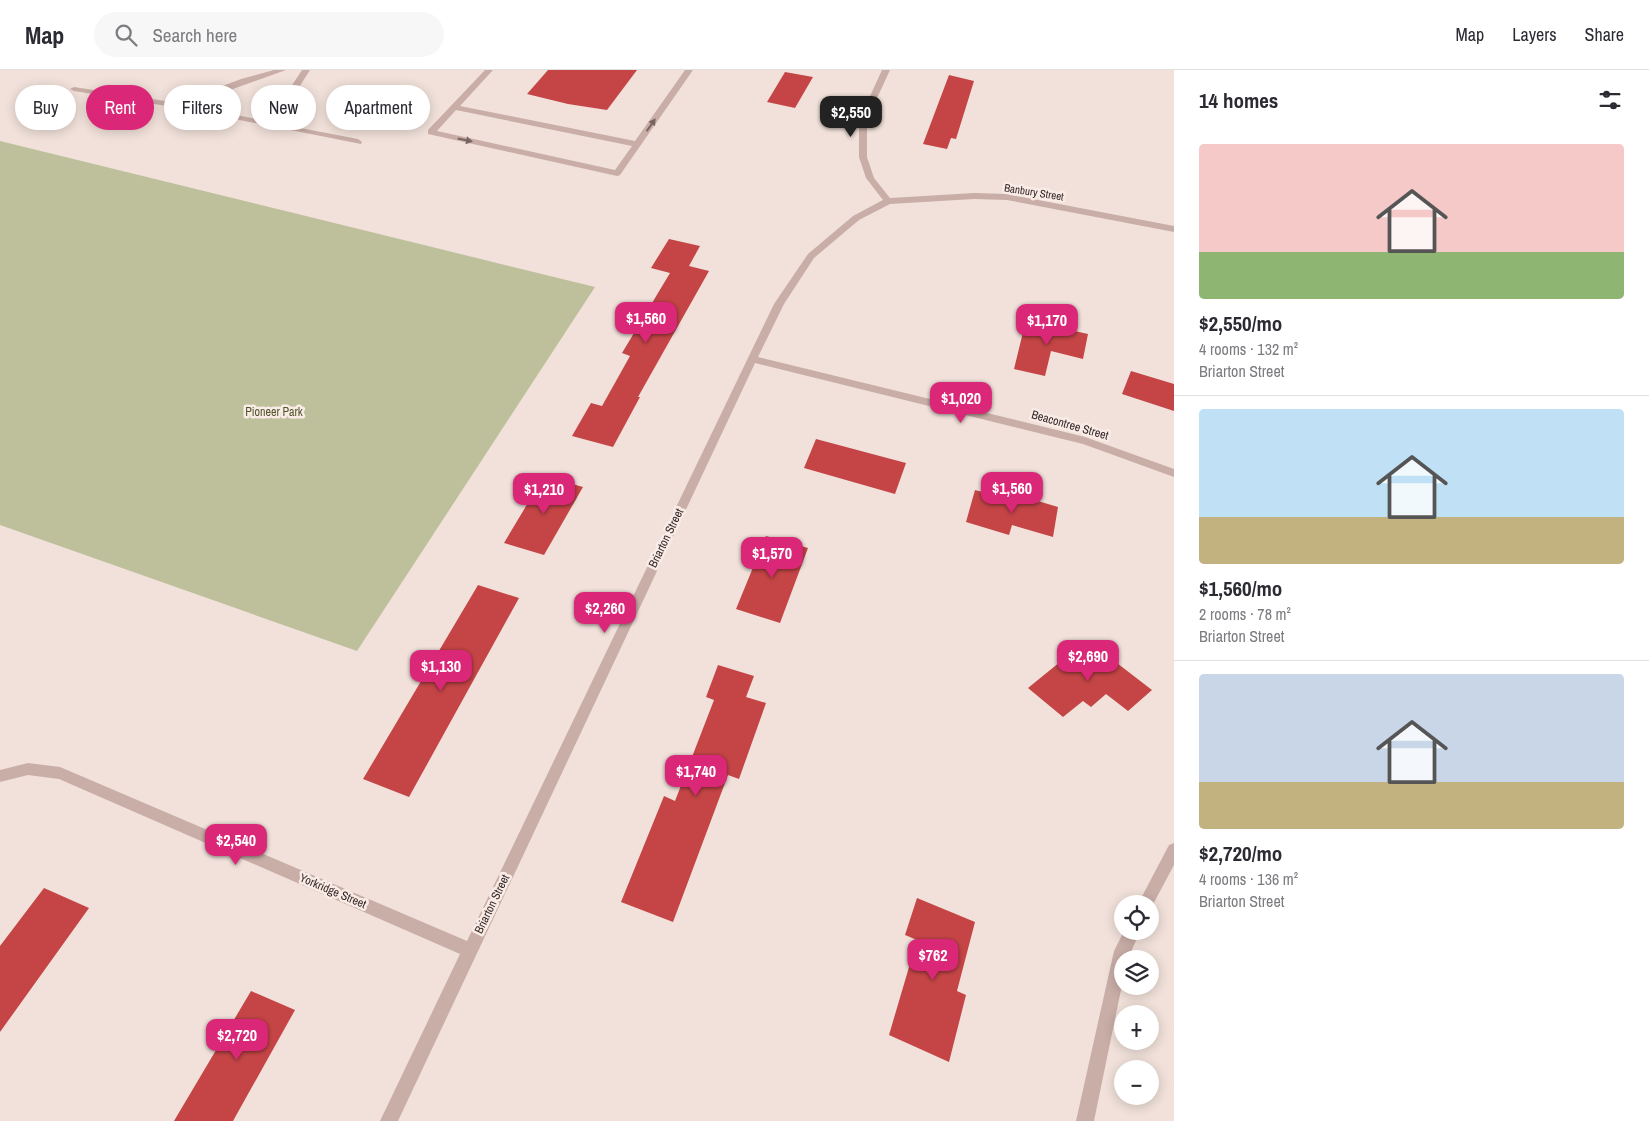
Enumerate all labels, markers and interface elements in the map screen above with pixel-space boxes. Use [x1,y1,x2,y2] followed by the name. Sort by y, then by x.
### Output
[94,12,444,57] search box
[25,19,64,51] text: Map
[112,21,140,49] icon: search
[152,22,237,48] text: Search here
[1456,22,1484,47] text: Map
[1512,22,1557,47] text: Layers
[1585,22,1624,47] text: Share
[15,85,76,130] chip: Buy
[86,85,154,130] chip: Rent
[164,85,241,130] chip: Filters
[251,85,316,130] chip: New
[326,85,430,130] chip: Apartment
[1199,86,1278,115] text: 14 homes
[1596,86,1624,114] icon: filters
[810,96,892,138] pin: $2,550
[831,101,871,123] text: $2,550
[646,118,656,132] one-way arrow
[457,136,472,144] one-way arrow
[1367,176,1457,266] icon: home
[1003,180,1065,204] street label: Banbury Street
[605,302,687,344] pin: $1,560
[1006,304,1088,346] pin: $1,170
[626,307,666,329] text: $1,560
[1027,309,1067,331] text: $1,170
[1199,309,1282,338] text: $2,550/mo
[1199,338,1298,360] text: 4 rooms · 132 m²
[1199,360,1284,382] text: Briarton Street
[920,382,1002,424] pin: $1,020
[941,387,981,409] text: $1,020
[245,404,303,420] park label: Pioneer Park
[1030,406,1111,444] street label: Beacontree Street
[1367,442,1457,532] icon: home
[503,472,585,515] pin: $1,210
[971,472,1053,514] pin: $1,560
[992,477,1032,499] text: $1,560
[524,478,564,500] text: $1,210
[645,505,687,570] street label: Briarton Street
[731,536,813,579] pin: $1,570
[752,542,792,564] text: $1,570
[1199,574,1282,603] text: $1,560/mo
[564,592,646,634] pin: $2,260
[585,597,625,619] text: $2,260
[1199,603,1291,625] text: 2 rooms · 78 m²
[1199,625,1284,647] text: Briarton Street
[1047,640,1129,682] pin: $2,690
[1068,645,1108,667] text: $2,690
[400,650,482,692] pin: $1,130
[421,655,461,677] text: $1,130
[1367,707,1457,797] icon: home
[655,754,737,797] pin: $1,740
[676,760,716,782] text: $1,740
[195,824,277,866] pin: $2,540
[216,829,256,851] text: $2,540
[1199,839,1282,868] text: $2,720/mo
[1199,868,1298,890] text: 4 rooms · 136 m²
[297,870,369,912] street label: Yorkridge Street
[471,871,513,936] street label: Briarton Street
[1199,890,1284,912] text: Briarton Street
[1114,895,1159,1105] map controls
[1114,895,1159,940] button: locate
[903,938,963,981] pin: $762
[918,944,948,966] text: $762
[1114,950,1159,995] button: layers
[1114,1005,1159,1050] button: +
[196,1018,278,1061] pin: $2,720
[217,1024,257,1046] text: $2,720
[1114,1060,1159,1105] button: −

